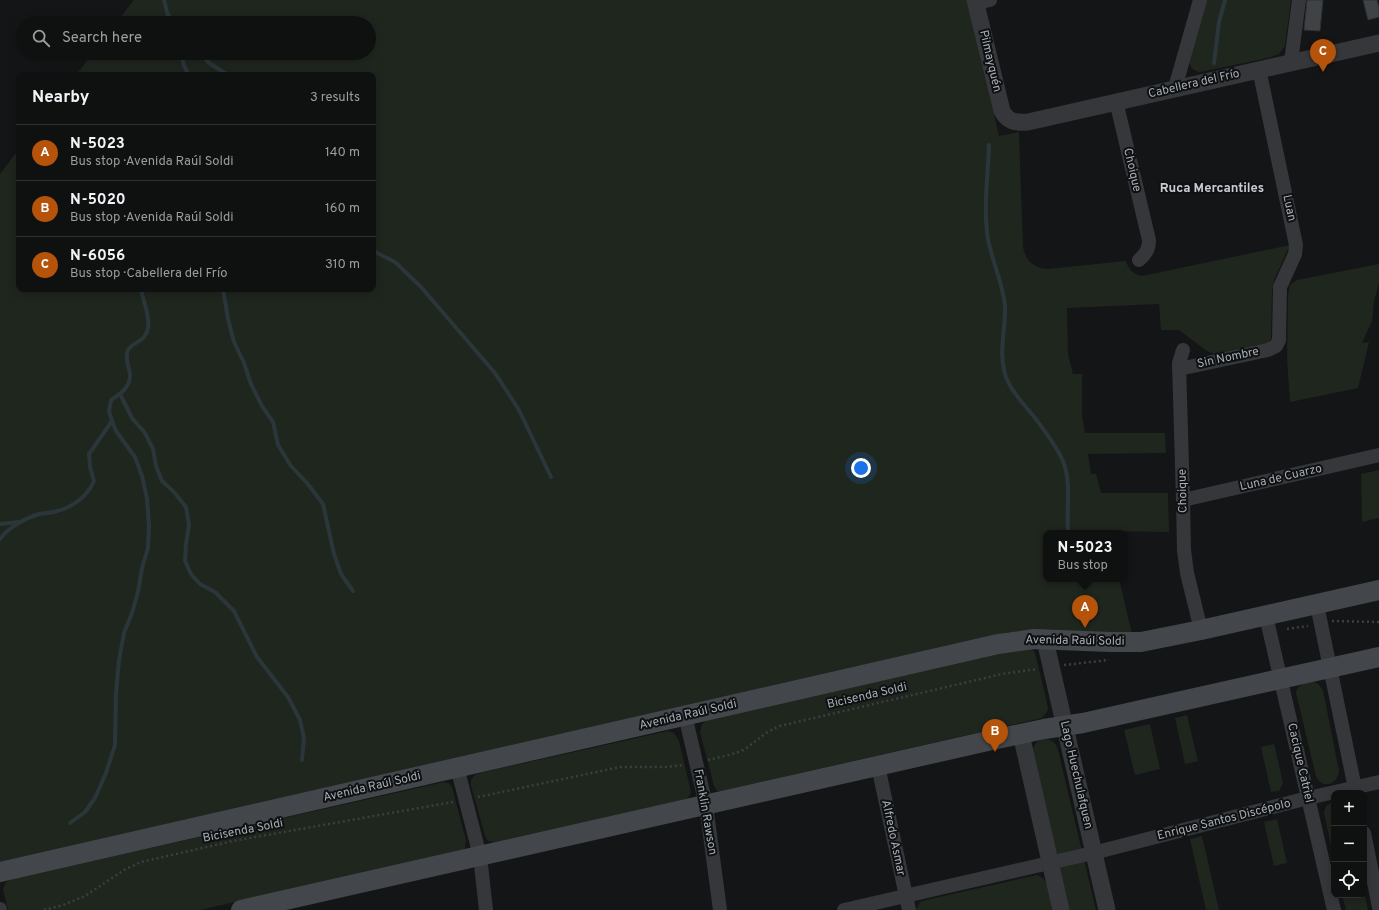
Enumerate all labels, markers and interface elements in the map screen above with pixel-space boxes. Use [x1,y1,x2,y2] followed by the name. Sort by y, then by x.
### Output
[16,16,376,60] search box
[30,27,52,49] icon: search
[975,28,1005,94] street label: Pilmayquén
[62,29,142,48] text: Search here
[1310,39,1336,72] pin: C
[1147,66,1242,102] street label: Cabellera del Frío
[32,87,89,109] text: Nearby
[310,90,360,106] text: 3 results
[70,135,125,154] text: N-5023
[40,145,50,161] text: A
[325,145,360,161] text: 140 m
[1119,147,1145,193] street label: Choique
[70,154,234,170] text: Bus stop · Avenida Raúl Soldi
[1160,181,1264,197] district label: Ruca Mercantiles
[70,191,126,210] text: N-5020
[1278,193,1300,223] street label: Luan
[41,201,49,217] text: B
[325,201,360,217] text: 160 m
[70,210,234,226] text: Bus stop · Avenida Raúl Soldi
[70,247,125,266] text: N-6056
[41,257,49,273] text: C
[325,257,360,273] text: 310 m
[70,266,227,282] text: Bus stop · Cabellera del Frío
[1196,344,1260,372] street label: Sin Nombre
[851,458,871,478] your location
[1238,461,1324,495] street label: Luna de Cuarzo
[1175,469,1191,513] street label: Choique
[1043,530,1127,582] popup
[1058,539,1112,558] text: N-5023
[1058,558,1108,574] text: Bus stop
[1072,595,1098,628] pin: A
[1025,632,1125,650] street label: Avenida Raúl Soldi
[826,679,908,713] street label: Bicisenda Soldi
[638,696,738,734] street label: Avenida Raúl Soldi
[982,719,1008,752] pin: B
[1056,719,1096,831] street label: Lago Huechulafquen
[1283,722,1317,804] street label: Cacique Catriel
[322,768,422,806] street label: Avenida Raúl Soldi
[690,768,720,856] street label: Franklin Rawson
[1331,790,1367,898] map controls
[1331,790,1367,826] button: +
[1156,796,1293,844] street label: Enrique Santos Discépolo
[877,799,909,878] street label: Alfredo Asmar
[201,815,285,847] street label: Bicisenda Soldi
[1331,826,1367,862] button: −
[1331,862,1367,898] button: locate

